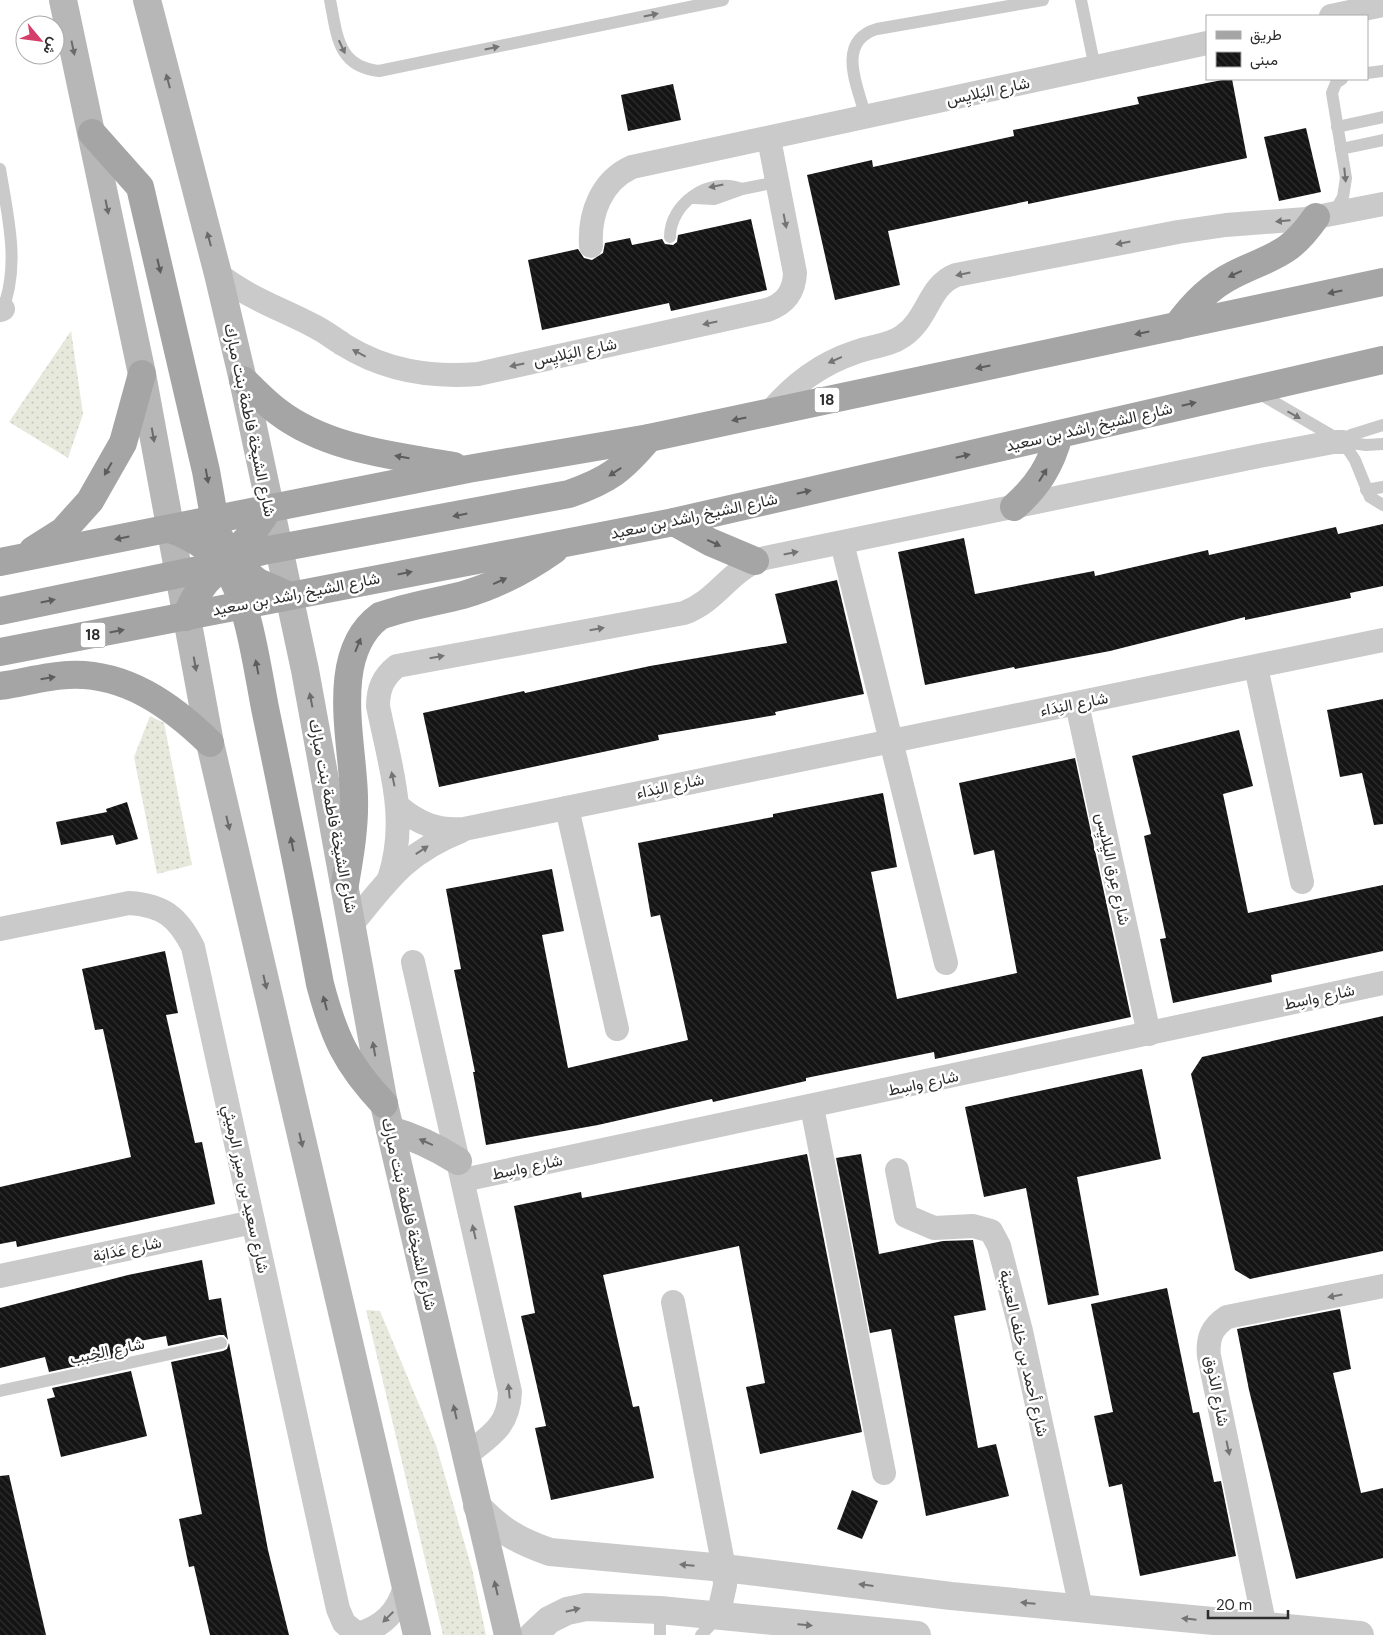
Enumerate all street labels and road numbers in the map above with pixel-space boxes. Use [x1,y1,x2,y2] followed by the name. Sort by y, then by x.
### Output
[944,72,1032,112] street label: شارع اليَلايِس
[218,321,281,519] street label: شارع الشيخة فاطمة بنت مبارك
[531,333,619,373] street label: شارع اليَلايِس
[814,388,840,412] road number: 18
[1004,398,1175,457] street label: شارع الشيخ راشد بن سعيد
[609,488,780,545] street label: شارع الشيخ راشد بن سعيد
[210,567,382,622] street label: شارع الشيخ راشد بن سعيد
[80,622,106,648] road number: 18
[1038,687,1110,722] street label: شارع النِدَاء
[303,717,362,915] street label: شارع الشيخة فاطمة بنت مبارك
[634,769,706,804] street label: شارع النِدَاء
[1089,811,1135,927] street label: شارع عِرق اليِلايِس
[1282,979,1357,1016] street label: شارع واسِط
[886,1065,961,1102] street label: شارع واسِط
[215,1103,274,1276] street label: شارع سعيد بن ميزر الرميثي
[376,1116,441,1313] street label: شارع الشيخة فاطمة بنت مبارك
[490,1149,565,1186] street label: شارع واسِط
[91,1231,164,1268] street label: شارع عَدَابَة
[994,1267,1053,1439] street label: شارع أحمد بن خلف العتيبة
[68,1333,147,1370] street label: شارع الخبب
[1199,1354,1234,1428] street label: شارع الذوق

